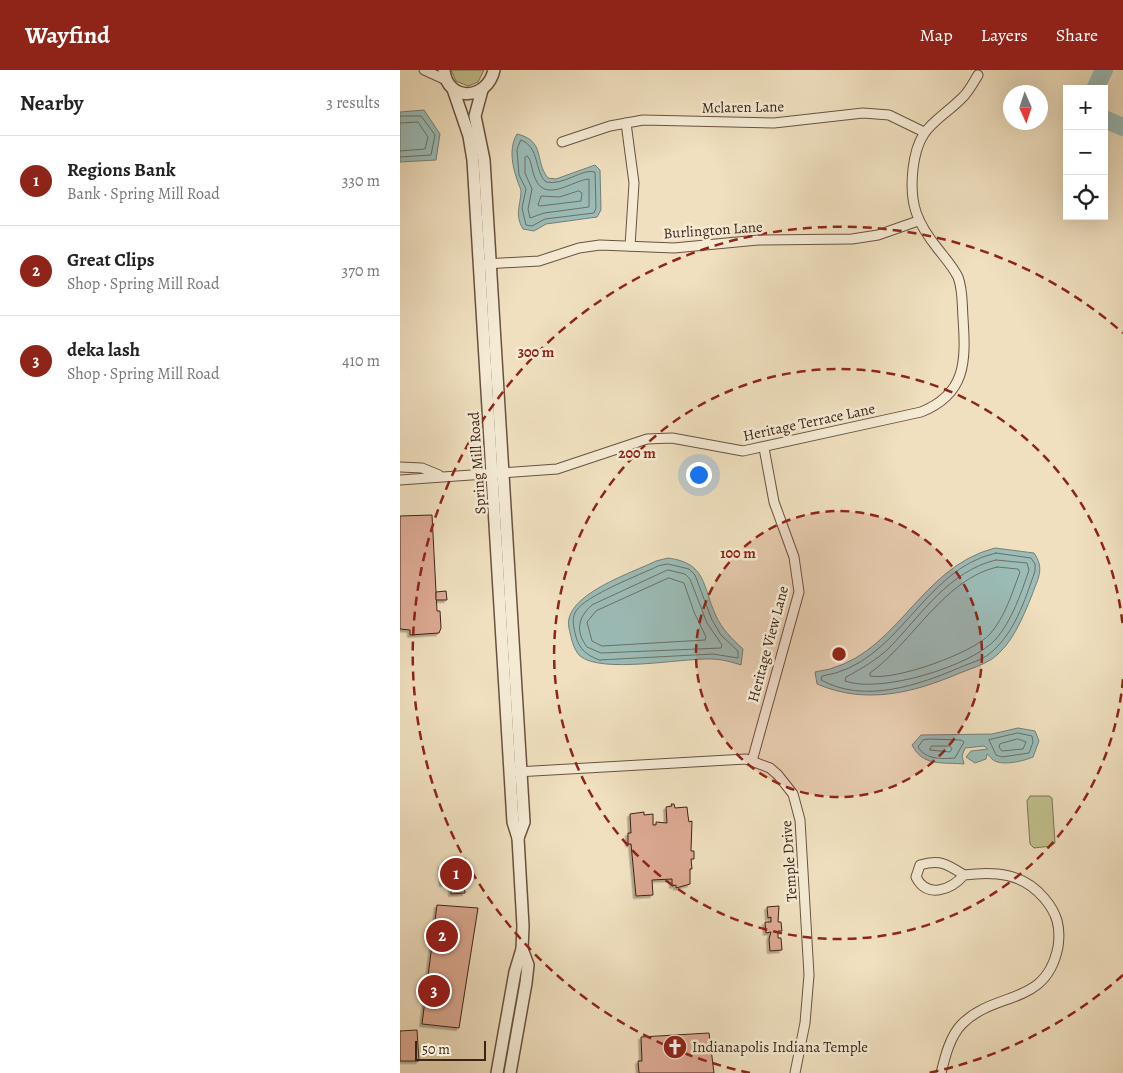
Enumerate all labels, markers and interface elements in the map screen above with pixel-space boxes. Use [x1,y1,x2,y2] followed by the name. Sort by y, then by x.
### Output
[25,19,110,51] text: Wayfind
[920,23,953,47] text: Map
[981,23,1028,47] text: Layers
[1056,23,1098,47] text: Share
[1003,85,1048,130] north arrow
[1063,85,1108,220] map controls
[1063,85,1108,130] button: +
[20,89,83,117] text: Nearby
[326,92,380,114] text: 3 results
[702,96,785,118] street label: Mclaren Lane
[1063,130,1108,175] button: −
[67,157,176,183] text: Regions Bank
[33,170,39,192] text: 1
[342,170,380,192] text: 330 m
[1063,175,1108,220] button: locate
[67,183,220,205] text: Bank · Spring Mill Road
[663,217,764,243] street label: Burlington Lane
[67,247,155,273] text: Great Clips
[32,260,40,282] text: 2
[342,260,380,282] text: 370 m
[67,273,220,295] text: Shop · Spring Mill Road
[67,337,140,363] text: deka lash
[518,342,555,362] text: 300 m
[33,350,39,372] text: 3
[342,350,380,372] text: 410 m
[67,363,220,385] text: Shop · Spring Mill Road
[741,398,877,446] street label: Heritage Terrace Lane
[463,410,491,515] street label: Spring Mill Road
[618,443,656,463] text: 200 m
[686,462,712,488] your location
[720,543,756,563] text: 100 m
[743,583,793,704] street label: Heritage View Lane
[830,645,848,663] centre of rings
[776,819,802,902] street label: Temple Drive
[440,855,472,893] pin: 1
[426,917,458,955] pin: 2
[418,972,450,1010] pin: 3
[662,1034,688,1060] church icon: Indianapolis Indiana Temple
[692,1037,868,1057] place label: Indianapolis Indiana Temple
[415,1038,486,1061] scale bar
[422,1040,450,1059] text: 50 m

